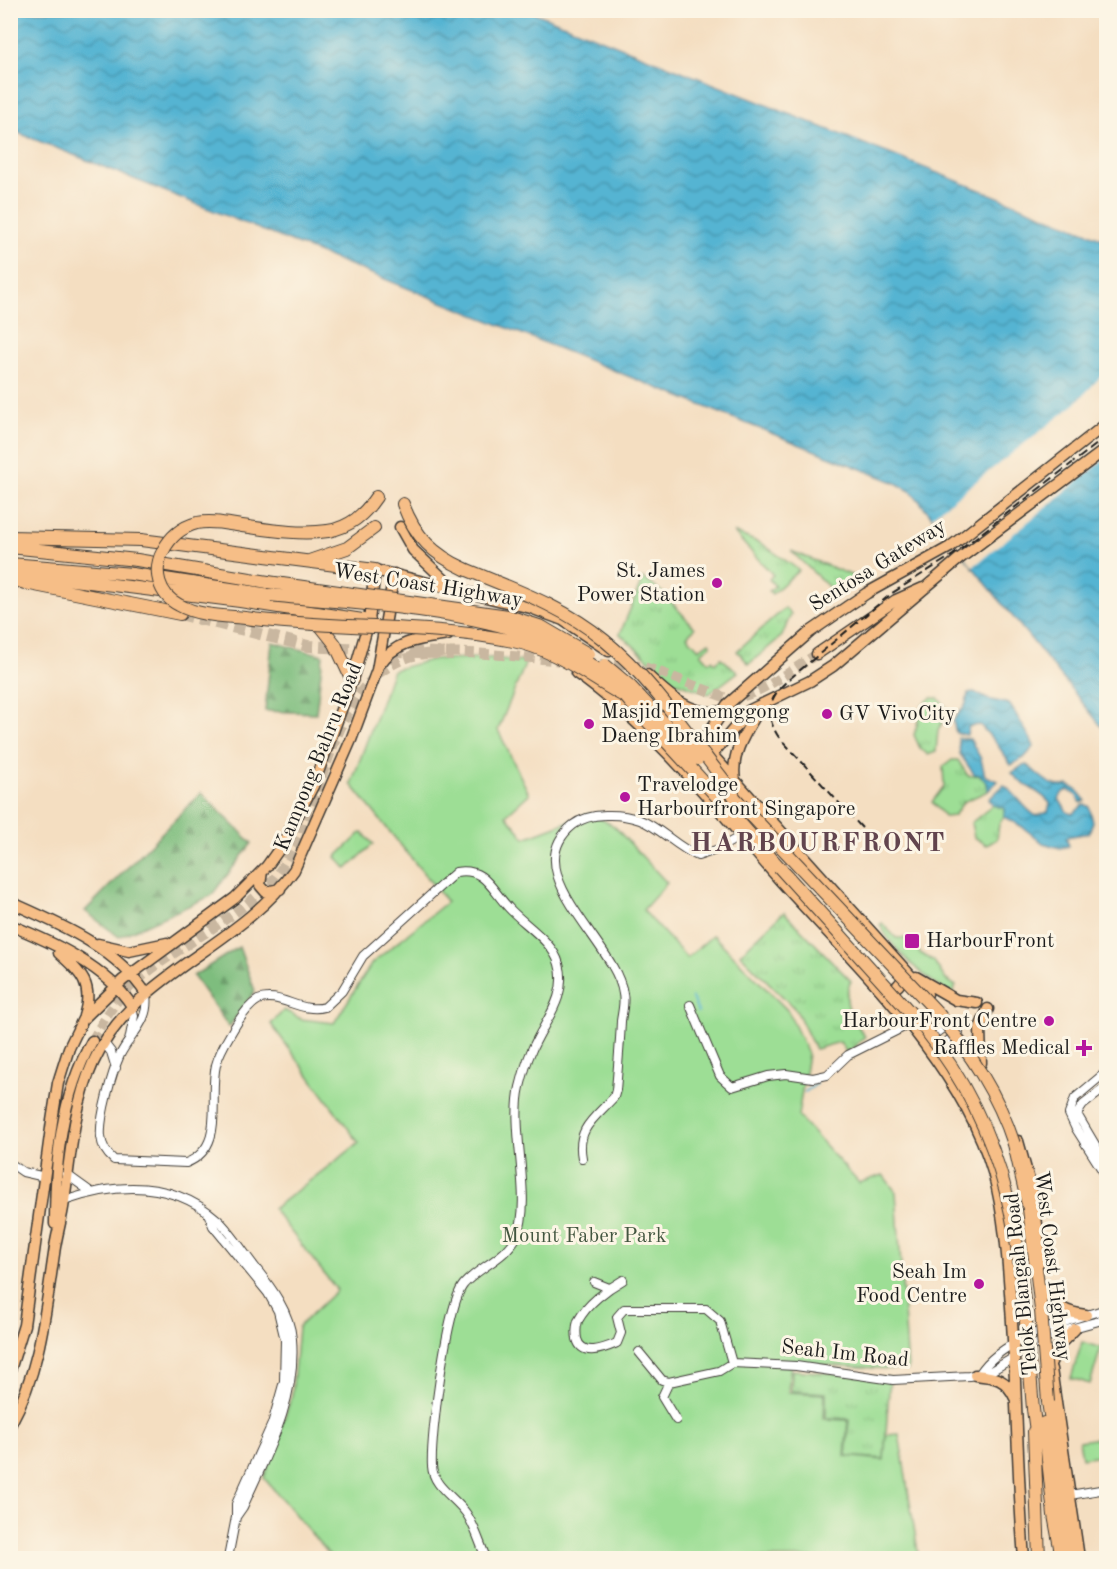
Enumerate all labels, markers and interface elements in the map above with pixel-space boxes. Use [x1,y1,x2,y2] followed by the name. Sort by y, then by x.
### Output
[806,516,950,616] street label: Sentosa Gateway
[332,561,524,611] street label: West Coast Highway
[577,561,705,606] place label: St. James Power Station
[710,576,724,590] marker: St. James Power Station
[272,660,367,854] street label: Kampong Bahru Road
[601,702,790,747] place label: Masjid Tememggong Daeng Ibrahim
[839,704,956,725] place label: GV VivoCity
[820,707,834,721] marker: GV VivoCity
[582,717,596,731] marker: Masjid Tememggong Daeng Ibrahim
[637,775,855,820] place label: Travelodge Harbourfront Singapore
[618,790,632,804] marker: Travelodge Harbourfront Singapore
[690,830,946,857] district label: HARBOURFRONT
[926,931,1054,952] place label: HarbourFront
[903,932,921,950] marker: HarbourFront
[842,1011,1037,1032] place label: HarbourFront Centre
[1042,1014,1056,1028] marker: HarbourFront Centre
[933,1038,1070,1059] place label: Raffles Medical
[1075,1039,1093,1057] marker: Raffles Medical
[1030,1170,1074,1362] street label: West Coast Highway
[1002,1191,1042,1376] street label: Telok Blangah Road
[501,1226,667,1247] park label: Mount Faber Park
[856,1262,967,1307] place label: Seah Im Food Centre
[972,1277,986,1291] marker: Seah Im Food Centre
[780,1337,910,1371] street label: Seah Im Road

